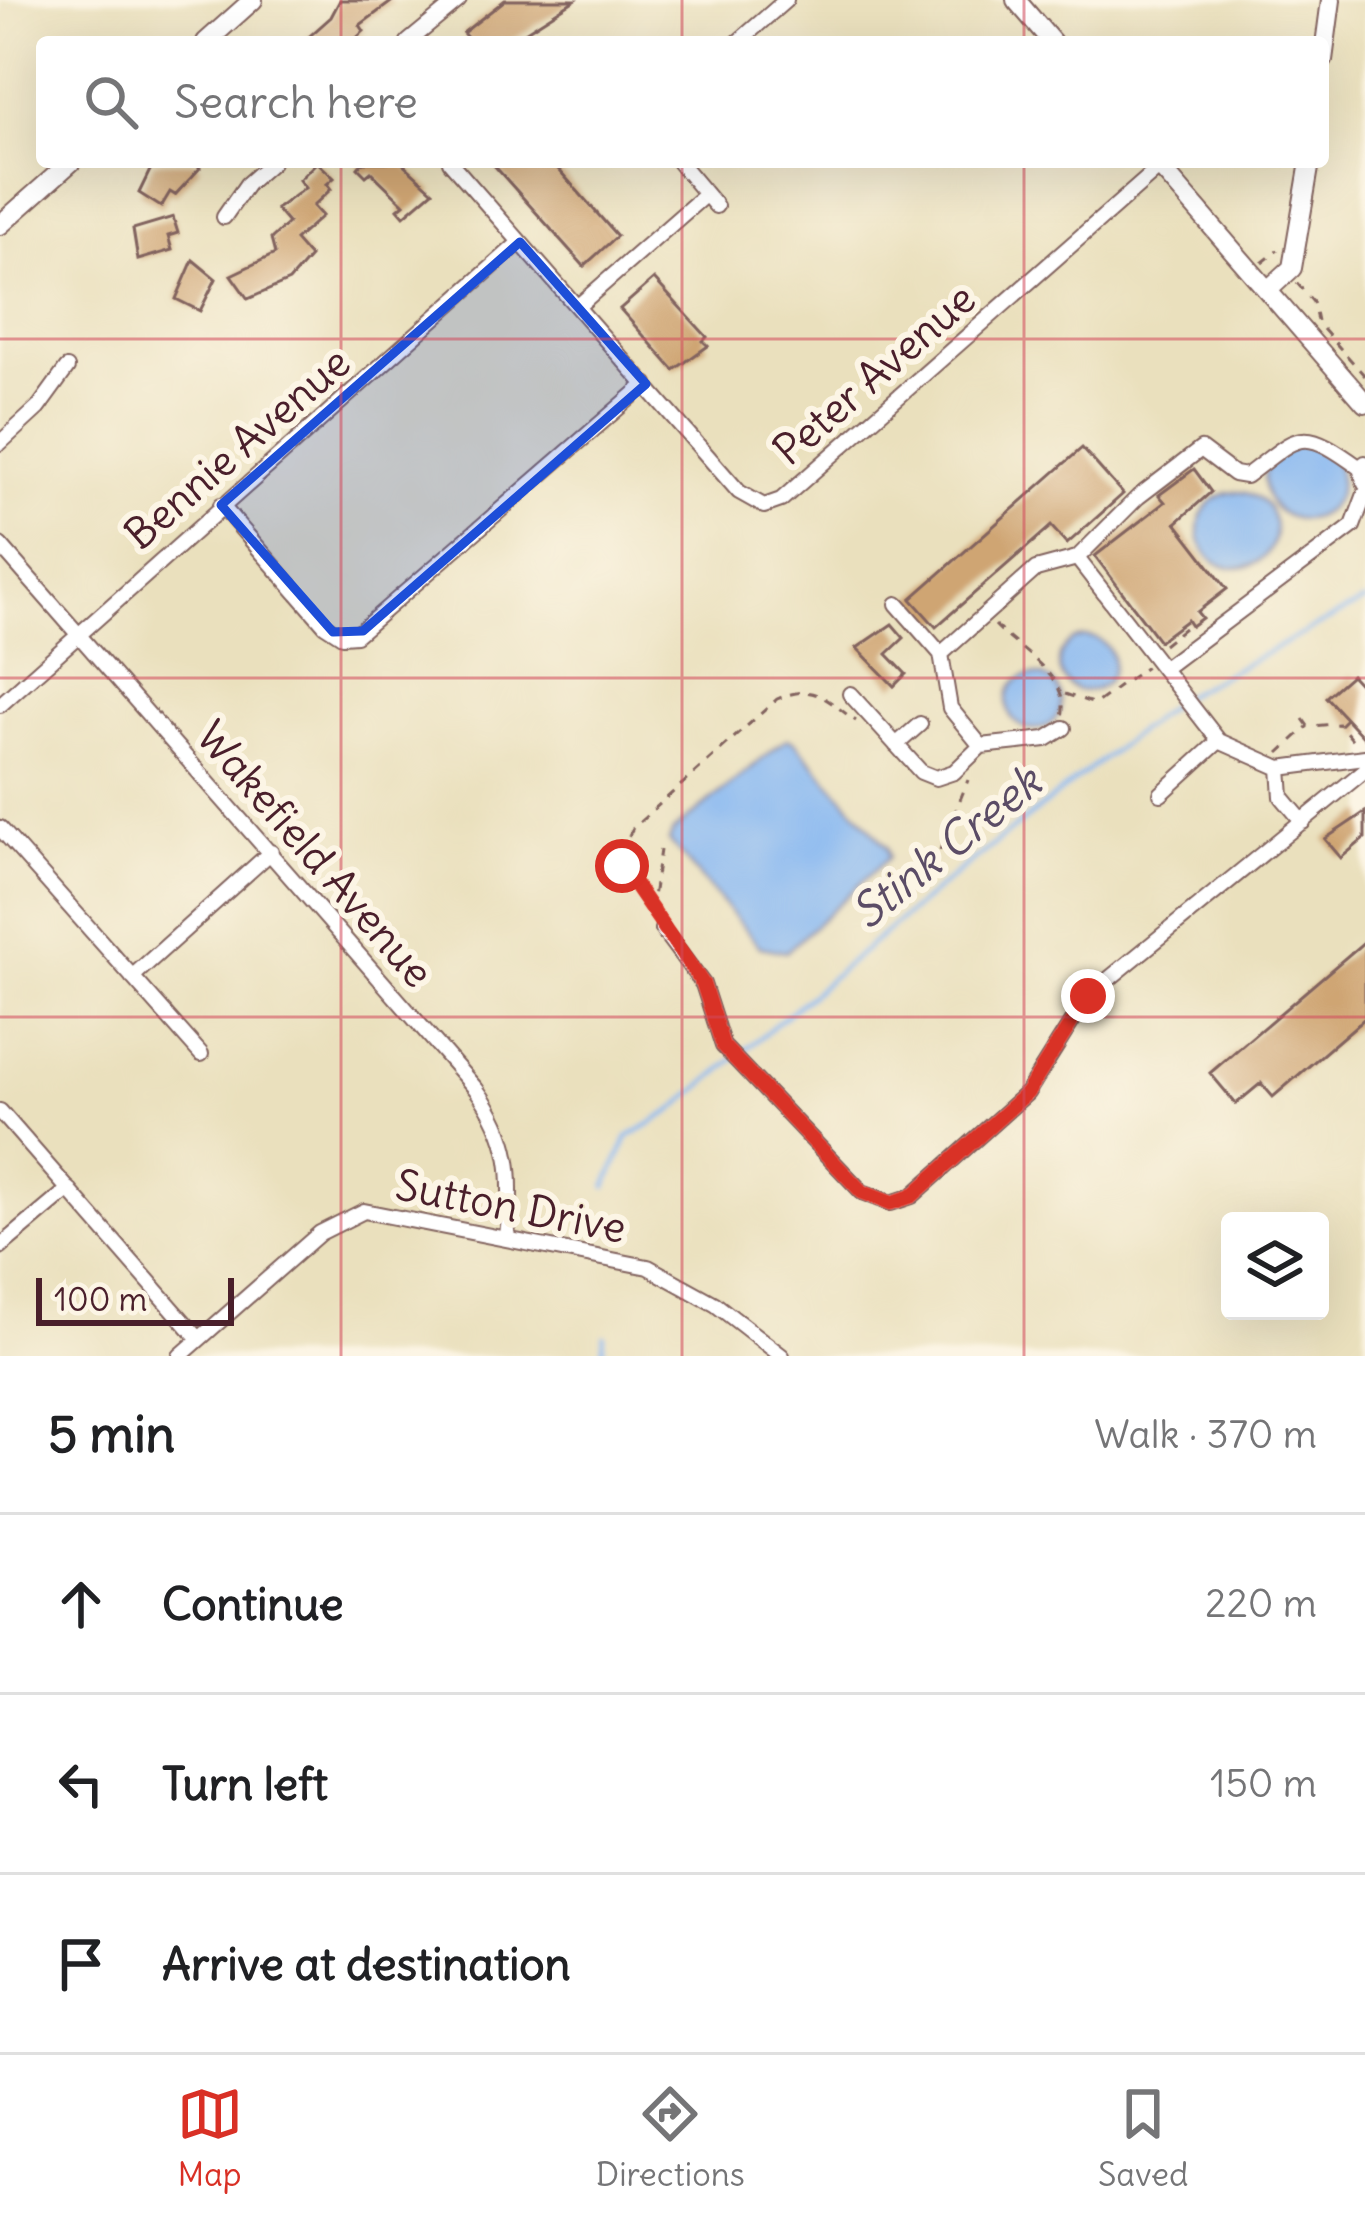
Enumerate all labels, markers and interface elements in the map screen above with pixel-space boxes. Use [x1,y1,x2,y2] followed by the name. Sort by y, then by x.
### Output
[36,36,1329,168] search box
[78,69,144,135] icon: search
[174,74,418,130] text: Search here
[762,272,986,476] street label: Peter Avenue
[114,336,360,560] street label: Bennie Avenue
[185,710,445,998] street label: Wakefield Avenue
[840,752,1054,940] water label: Stink Creek
[595,839,649,893] route start
[1061,969,1115,1023] route end
[391,1158,631,1254] street label: Sutton Drive
[1221,1212,1329,1320] map controls
[1221,1212,1329,1320] button: layers
[36,1272,234,1325] scale bar
[54,1278,147,1320] text: 100 m
[48,1402,175,1466] text: 5 min
[1094,1410,1317,1459] text: Walk · 370 m
[48,1571,114,1637] icon: ahead
[162,1576,344,1632] text: Continue
[1205,1579,1317,1628] text: 220 m
[48,1751,114,1817] icon: left
[162,1756,328,1812] text: Turn left
[1210,1759,1317,1808] text: 150 m
[48,1931,114,1997] icon: arrive
[162,1936,571,1992] text: Arrive at destination
[177,2081,243,2195] tab: Map
[596,2081,745,2195] tab: Directions
[1098,2081,1188,2195] tab: Saved

